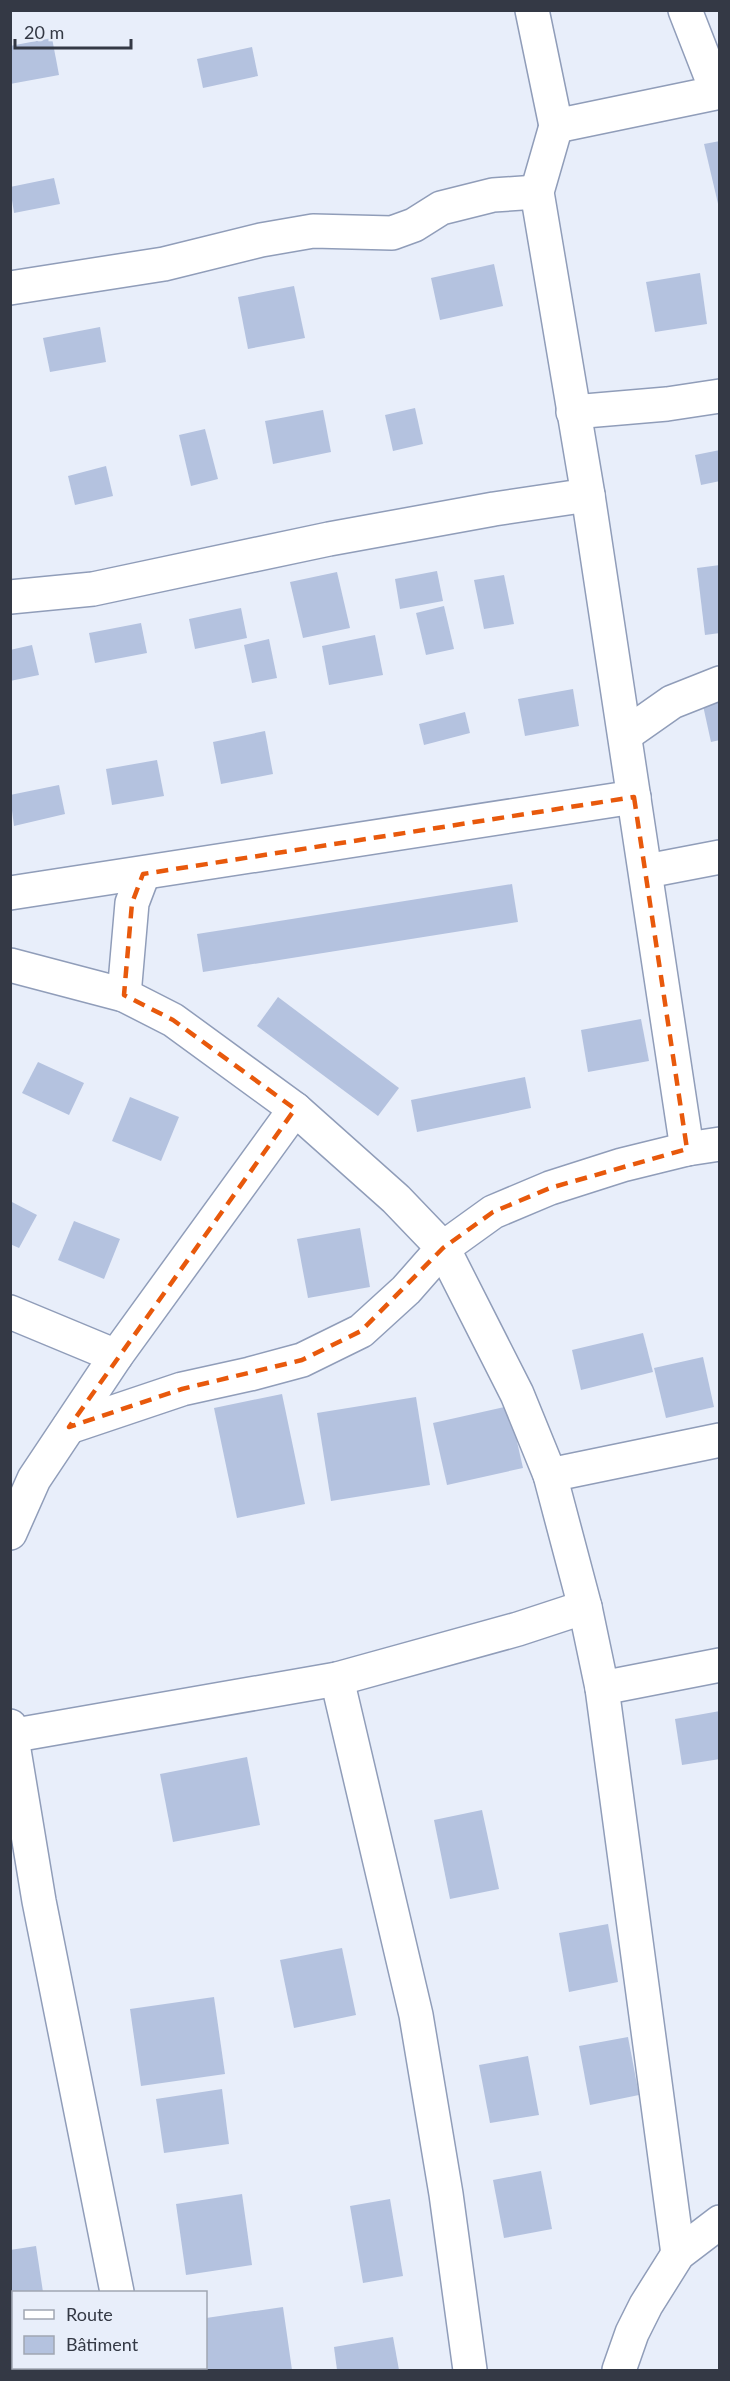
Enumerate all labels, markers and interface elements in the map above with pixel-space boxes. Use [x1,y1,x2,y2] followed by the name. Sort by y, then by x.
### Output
[15,12,130,50] scale bar
[24,21,64,43] text: 20 m
[12,2291,207,2369] legend
[66,2303,113,2325] text: Route
[66,2333,139,2355] text: Bâtiment

